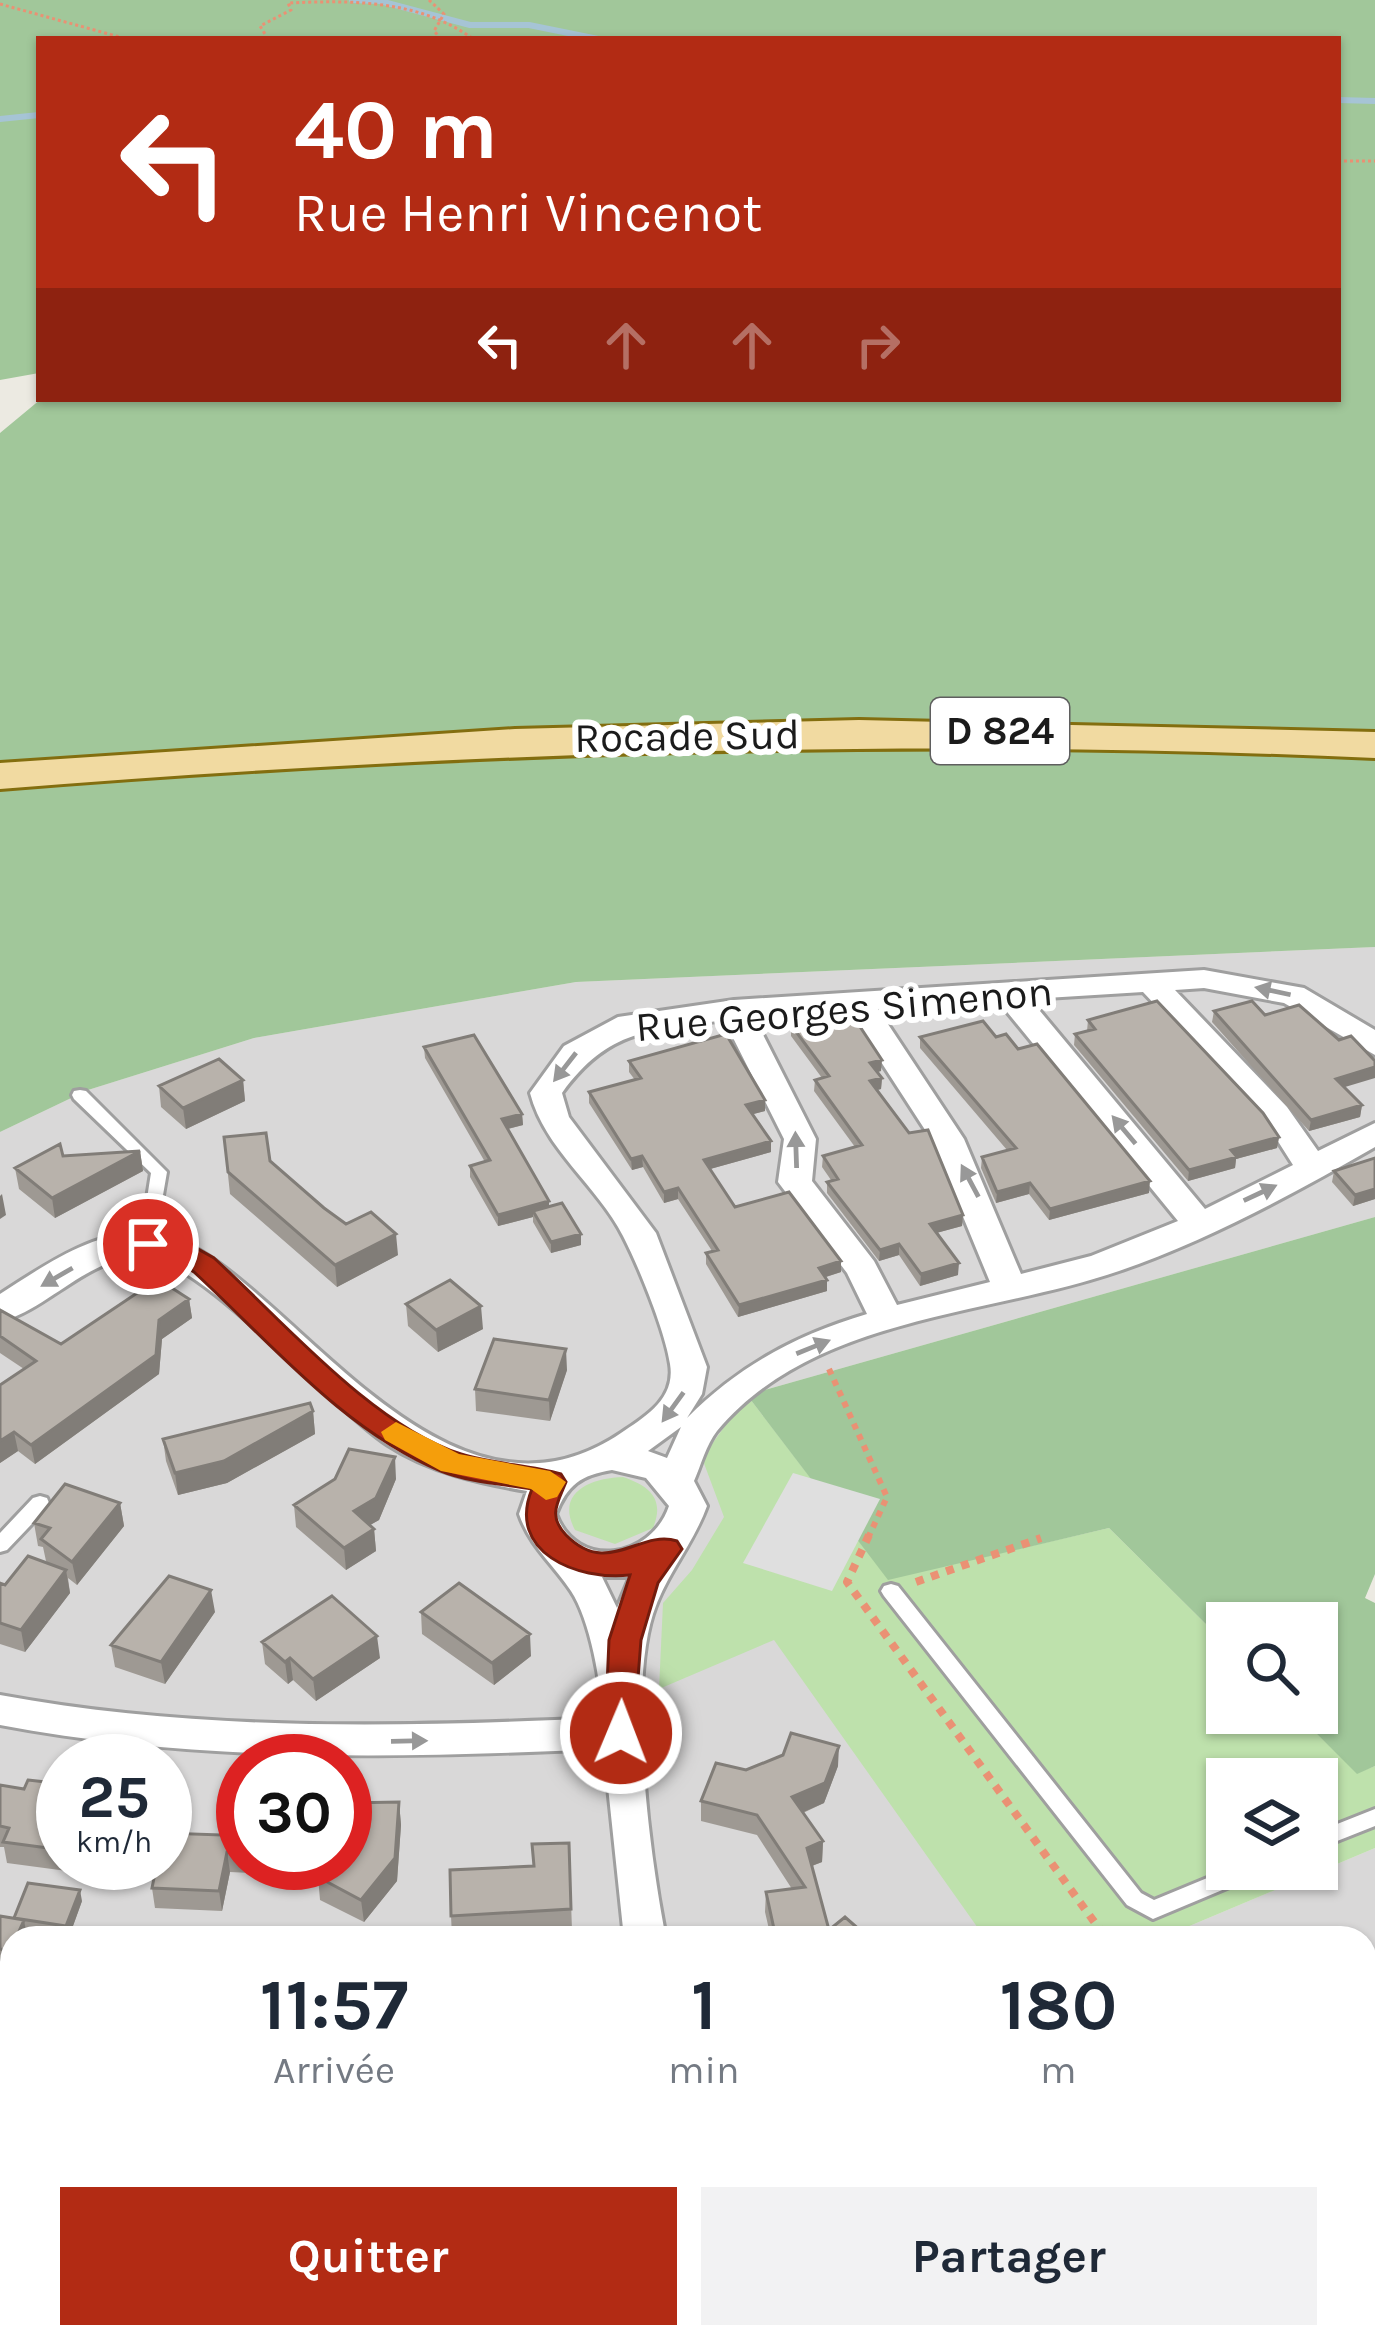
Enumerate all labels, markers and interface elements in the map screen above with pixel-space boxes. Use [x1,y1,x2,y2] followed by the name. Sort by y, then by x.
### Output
[294,81,498,179] text: 40 m
[96,84,252,240] icon: left
[294,181,762,245] text: Rue Henri Vincenot
[467,312,533,378] icon: left
[593,312,659,378] icon: ahead
[719,312,785,378] icon: ahead
[845,312,911,378] icon: right
[931,698,1069,764] road number: D 824
[574,709,800,763] street label: Rocade Sud
[633,966,1055,1052] street label: Rue Georges Simenon
[1254,981,1292,1000] one-way arrow
[553,1052,578,1083] one-way arrow
[1112,1115,1137,1146] one-way arrow
[786,1130,805,1168] one-way arrow
[960,1164,981,1198] one-way arrow
[1243,1183,1278,1203] one-way arrow
[97,1193,199,1295] pin
[115,1211,181,1277] icon: arrive
[40,1265,73,1286] one-way arrow
[796,1337,832,1356] one-way arrow
[662,1391,685,1423] one-way arrow
[1206,1602,1338,1890] map controls
[1206,1602,1338,1734] button: search
[558,1670,684,1796] position arrow
[391,1732,429,1751] one-way arrow
[216,1734,372,1890] speed limit sign: 30
[1206,1758,1338,1890] button: layers
[78,1762,150,1832] text: 25
[76,1824,152,1860] text: km/h
[260,1963,408,2047] text: 11:57
[691,1963,717,2047] text: 1
[999,1963,1117,2047] text: 180
[273,2047,395,2093] text: Arrivée
[668,2047,740,2093] text: min
[1040,2047,1077,2093] text: m
[60,2187,677,2325] button: Quitter
[701,2187,1317,2325] button: Partager

